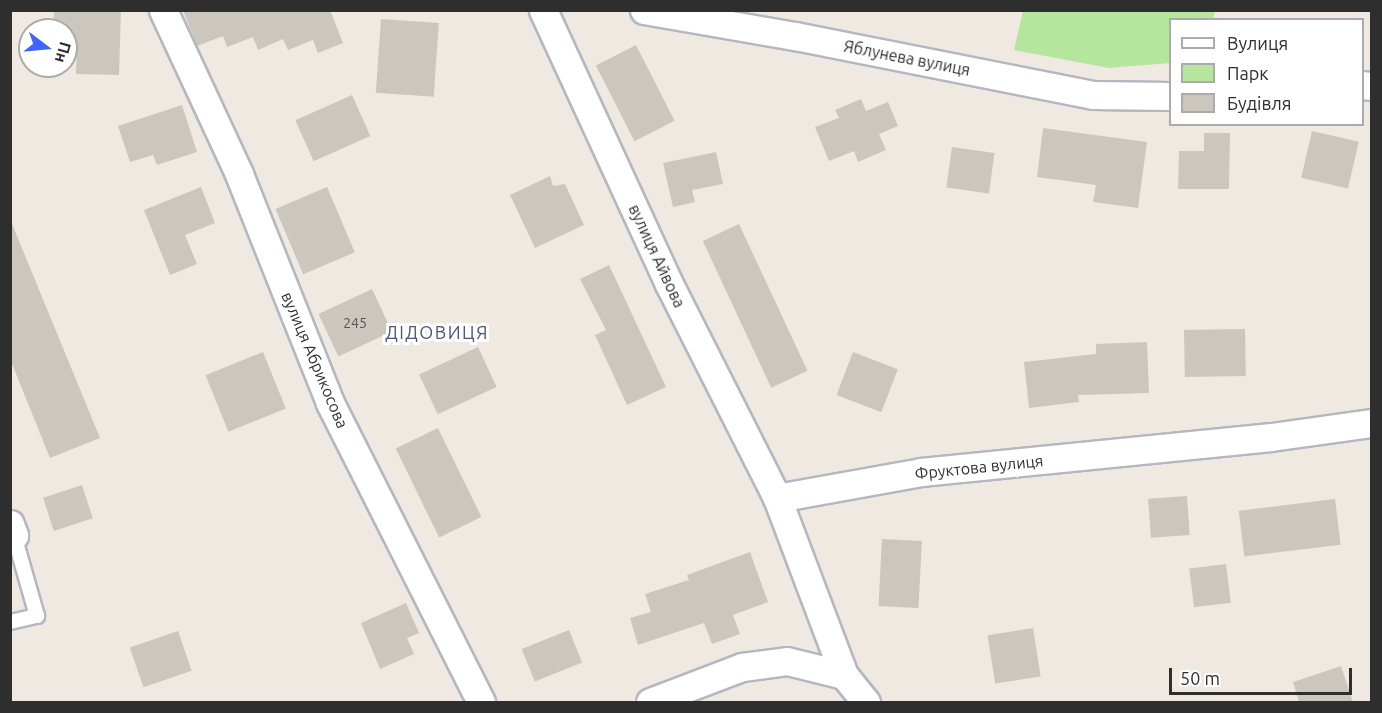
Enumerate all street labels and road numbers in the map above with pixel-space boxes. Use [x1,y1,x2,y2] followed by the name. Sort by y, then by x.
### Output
[842,36,972,80] street label: Яблунева вулиця
[625,201,689,311] street label: вулиця Айвова
[278,289,352,431] street label: вулиця Абрикосова
[914,451,1044,483] street label: Фруктова вулиця

